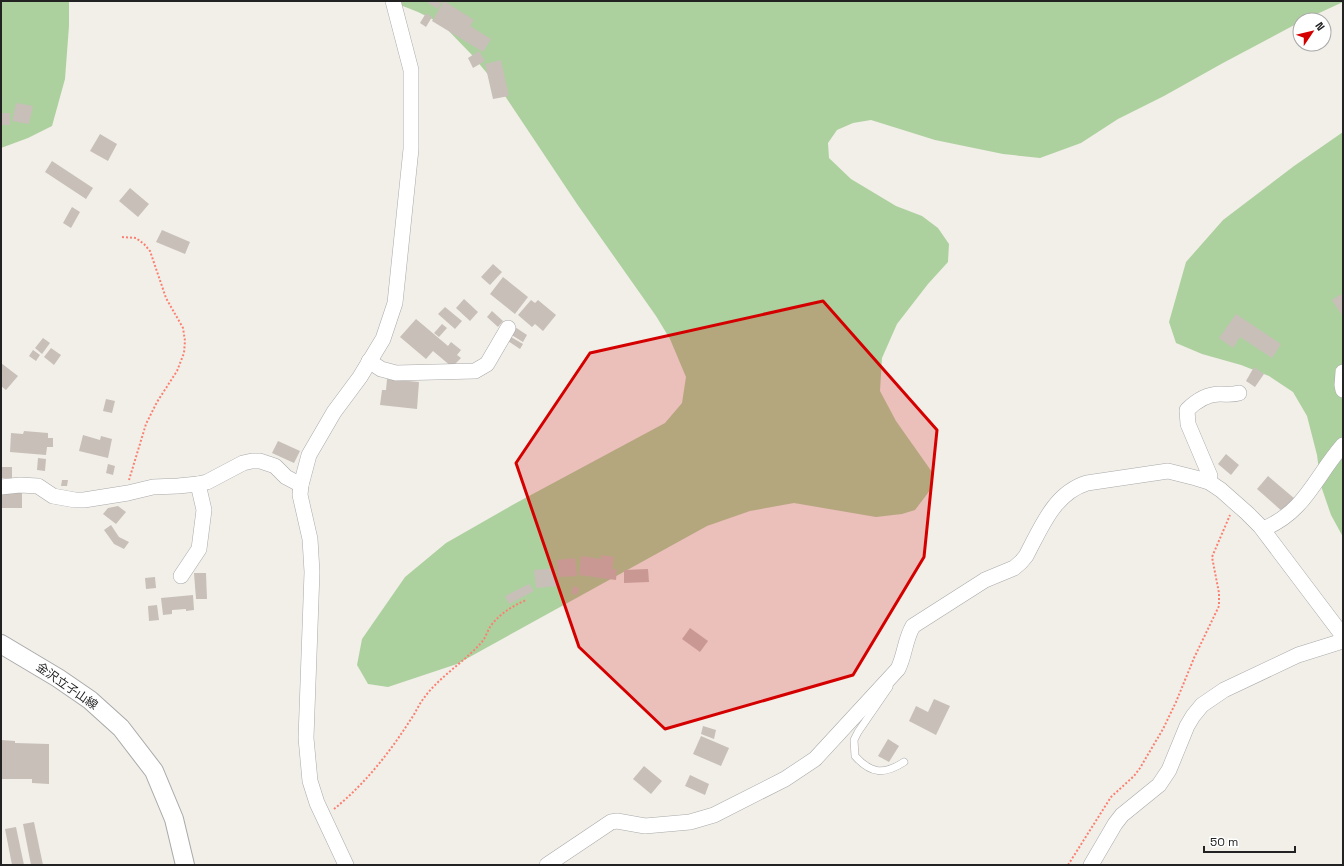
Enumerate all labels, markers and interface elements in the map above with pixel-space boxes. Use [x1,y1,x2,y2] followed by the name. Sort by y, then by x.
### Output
[1292,12,1332,52] north arrow
[1312,19,1328,33] text: N
[33,659,101,713] street label: 金沢立子山線
[1204,828,1295,854] scale bar
[1210,834,1238,850] text: 50 m

